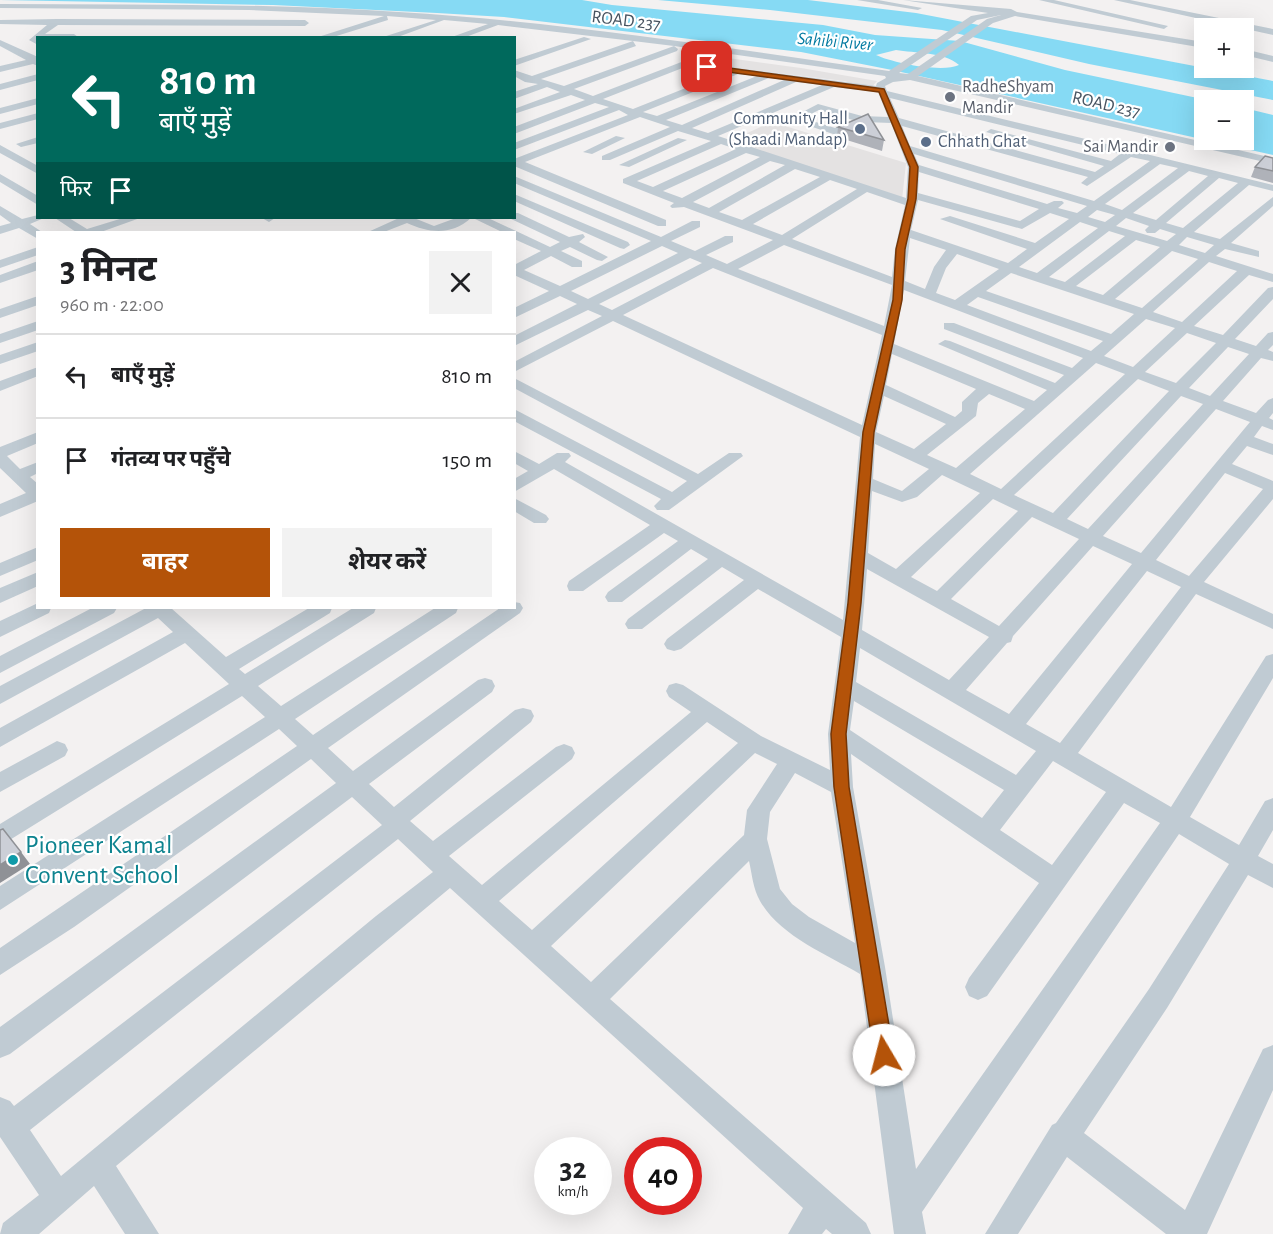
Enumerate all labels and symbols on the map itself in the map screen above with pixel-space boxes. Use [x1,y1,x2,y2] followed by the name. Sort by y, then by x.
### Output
[591,8,661,34] street label: ROAD 237
[797,30,875,54] water label: Sahibi River
[681,41,732,92] pin
[962,78,1054,117] place label: RadheShyam Mandir
[1070,88,1142,122] street label: ROAD 237
[943,90,957,104] marker: RadheShyam Mandir
[728,110,848,149] place label: Community Hall (Shaadi Mandap)
[853,122,867,136] marker: Community Hall (Shaadi Mandap)
[938,133,1027,151] place label: Chhath Ghat
[919,135,933,149] marker: Chhath Ghat
[1083,138,1158,156] place label: Sai Mandir
[1163,140,1177,154] marker: Sai Mandir
[25,832,179,888] place label: Pioneer Kamal Convent School
[6,853,20,867] marker: Pioneer Kamal Convent School
[852,1023,916,1087] position arrow
[624,1137,702,1215] speed limit sign: 40

